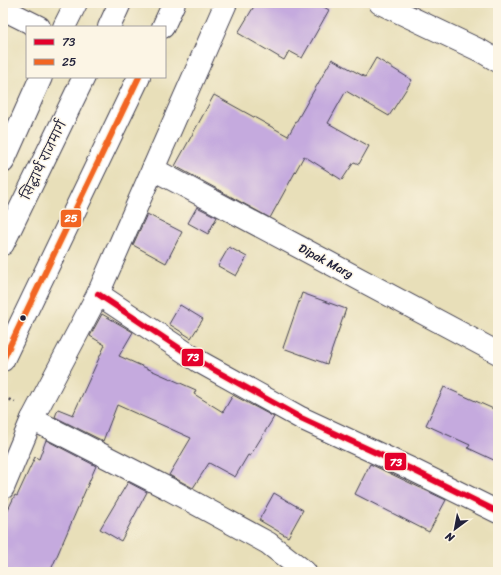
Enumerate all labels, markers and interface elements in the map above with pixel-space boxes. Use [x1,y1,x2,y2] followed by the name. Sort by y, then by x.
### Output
[26,26,166,78] legend
[62,31,76,53] text: 73
[62,51,76,73] text: 25
[15,116,73,204] street label: सिद्धार्थ राजमार्ग
[60,209,82,228] line badge: 25
[63,209,78,228] text: 25
[295,237,357,285] street label: Dipak Marg
[18,313,28,323] unlabelled marker
[181,348,204,367] line badge: 73
[187,348,200,367] text: 73
[384,452,407,471] line badge: 73
[390,453,403,472] text: 73
[435,509,475,549] north arrow
[441,527,459,548] text: N

